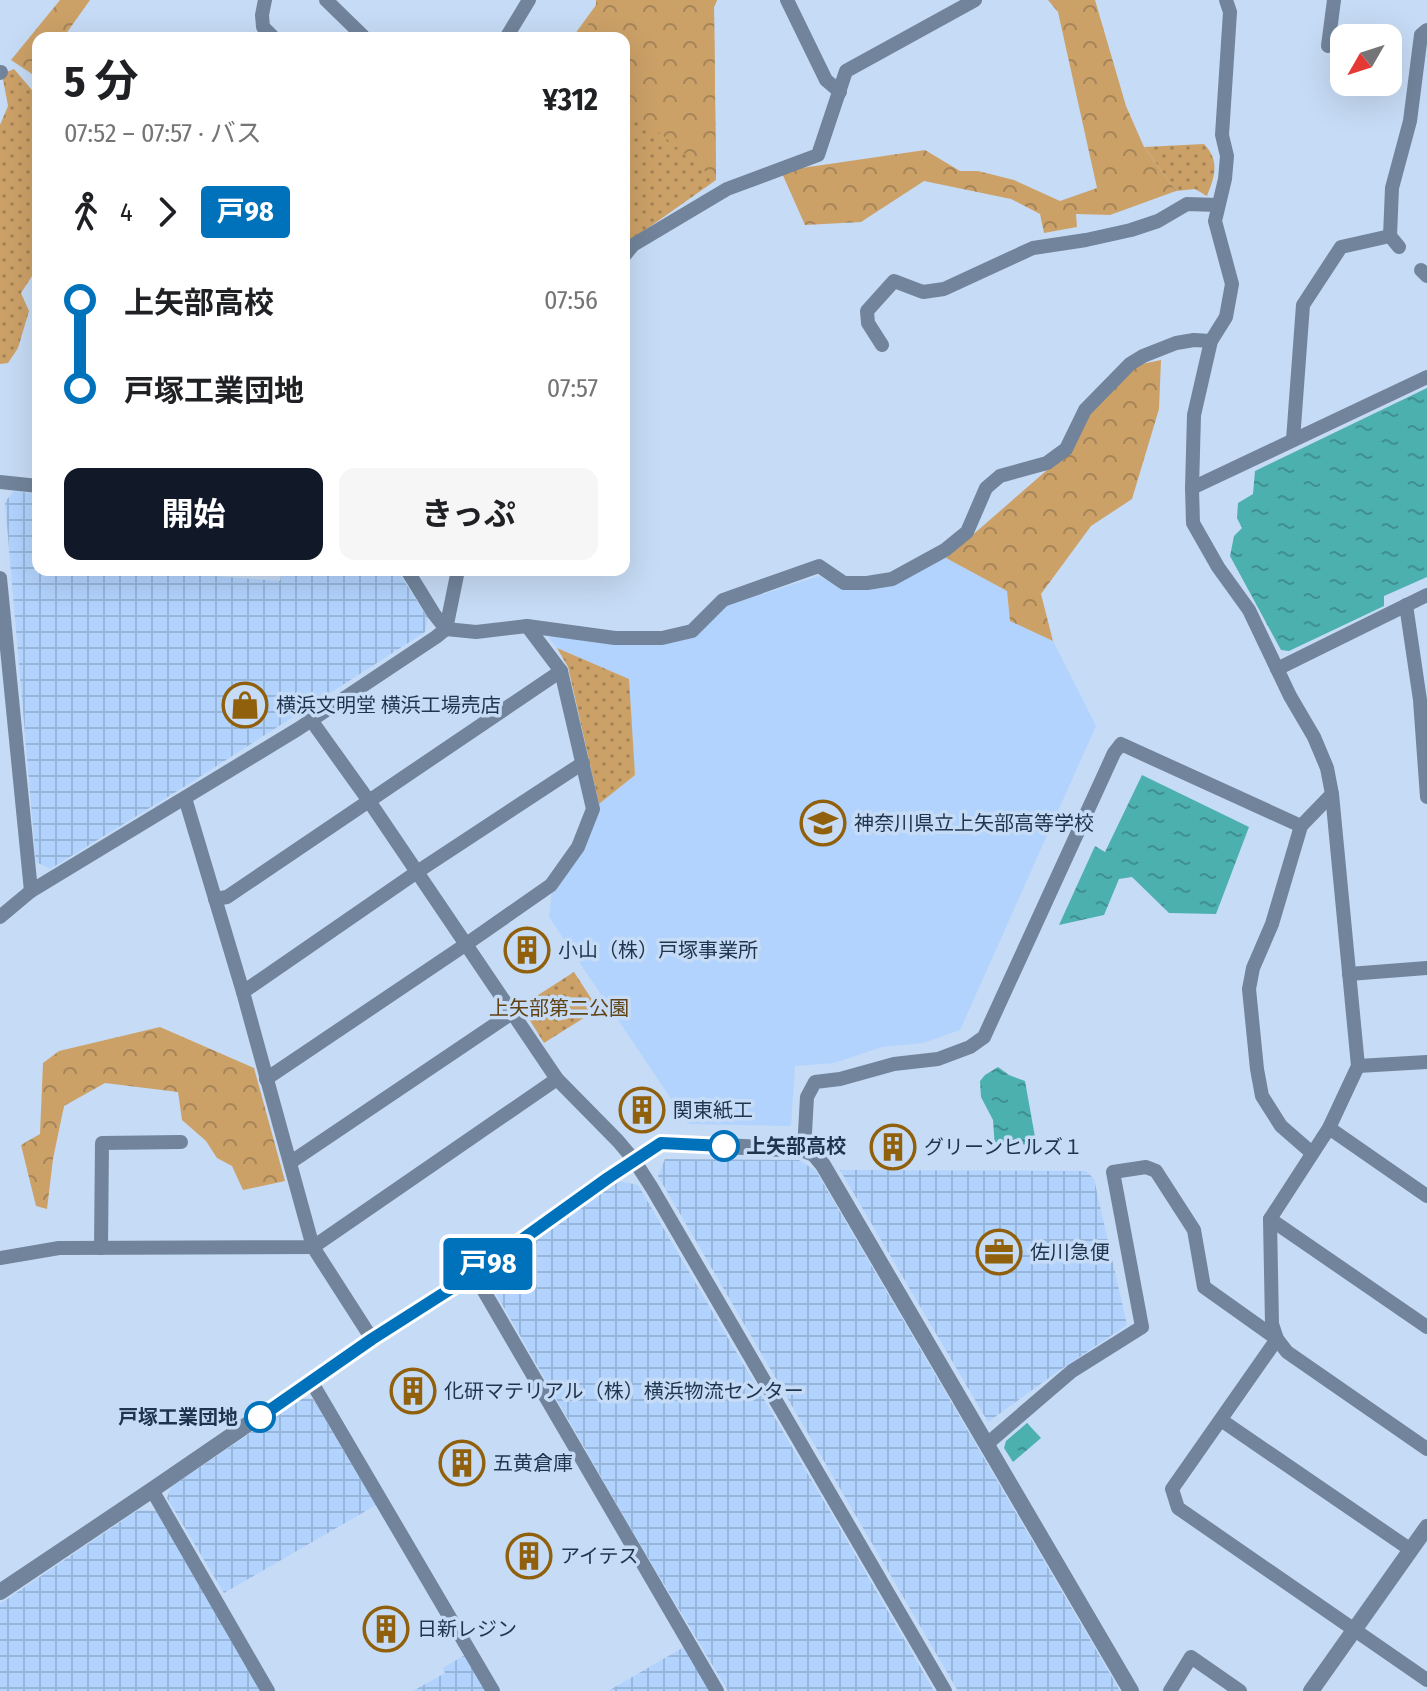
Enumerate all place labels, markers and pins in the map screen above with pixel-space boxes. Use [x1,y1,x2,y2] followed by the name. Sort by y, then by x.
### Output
[221,681,269,729] shop icon: 横浜文明堂 横浜工場売店
[276,693,501,717] place label: 横浜文明堂 横浜工場売店
[799,799,847,847] school or university icon: 神奈川県立上矢部高等学校
[854,811,1094,835] place label: 神奈川県立上矢部高等学校
[503,926,551,974] building icon: 小山（株）戸塚事業所
[558,938,758,962] place label: 小山（株）戸塚事業所
[618,1086,666,1134] building icon: 関東紙工
[673,1098,753,1122] place label: 関東紙工
[869,1123,917,1171] building icon: グリーンヒルズ１
[709,1131,739,1161] marker: 上矢部高校
[746,1134,846,1158] place label: 上矢部高校
[924,1135,1083,1159] place label: グリーンヒルズ１
[975,1228,1023,1276] office icon: 佐川急便
[1030,1240,1110,1264] place label: 佐川急便
[389,1367,437,1415] building icon: 化研マテリアル（株）横浜物流センター
[444,1379,804,1403] place label: 化研マテリアル（株）横浜物流センター
[245,1402,275,1432] marker: 戸塚工業団地
[118,1405,238,1429] place label: 戸塚工業団地
[438,1439,486,1487] building icon: 五黄倉庫
[493,1451,573,1475] place label: 五黄倉庫
[505,1532,553,1580] building icon: アイテス
[560,1544,639,1568] place label: アイテス
[362,1605,410,1653] building icon: 日新レジン
[417,1617,517,1641] place label: 日新レジン

